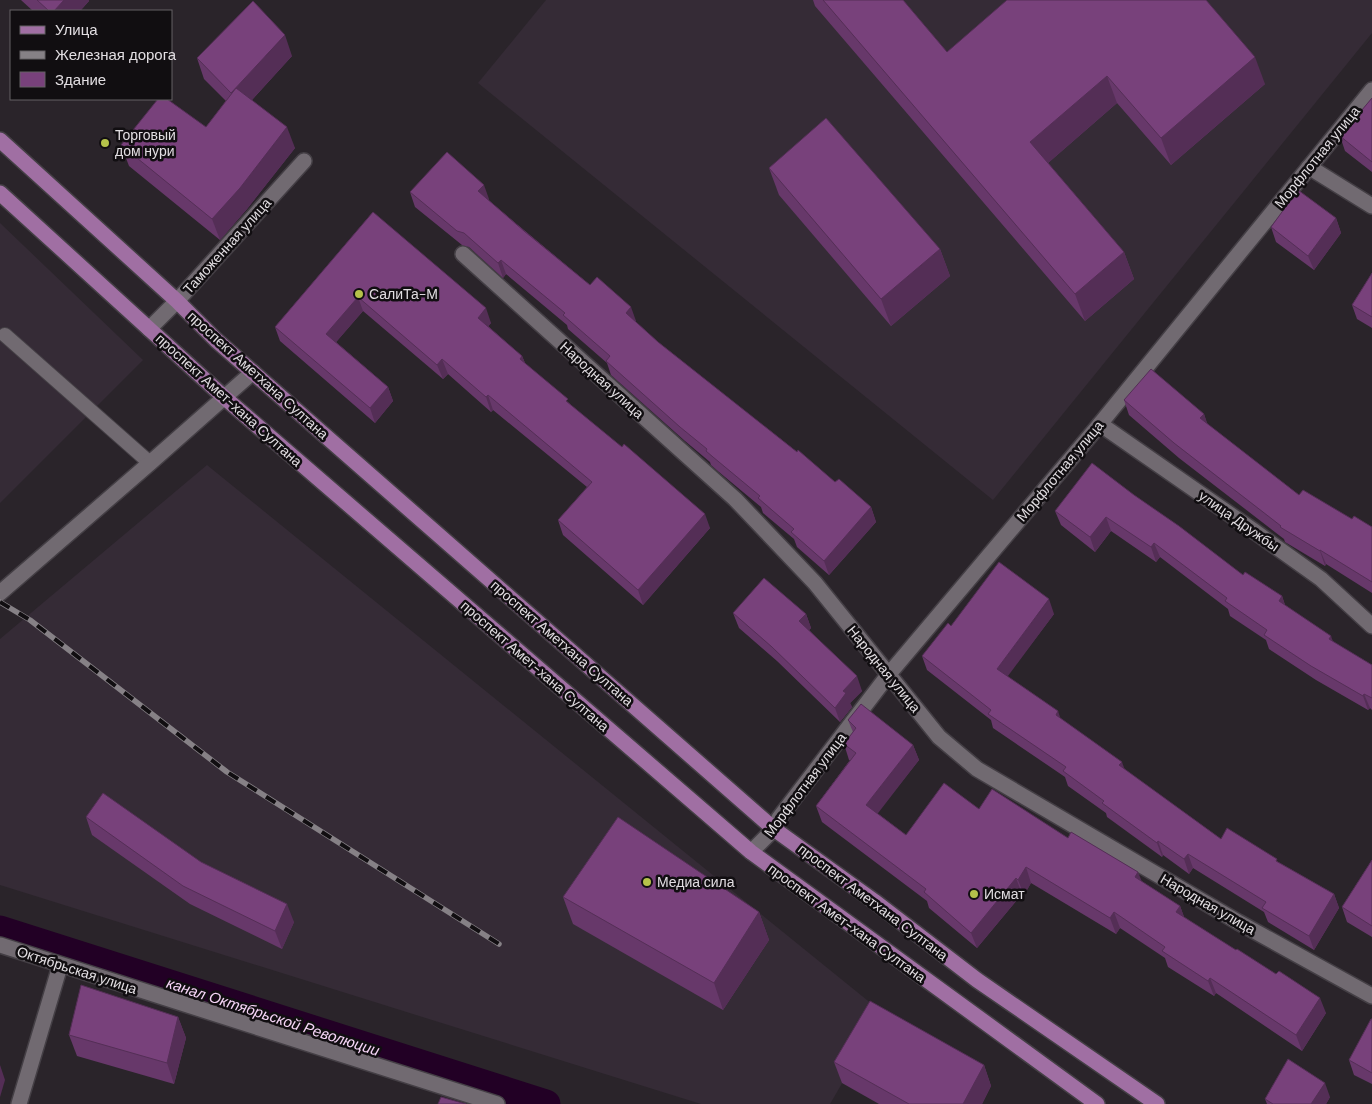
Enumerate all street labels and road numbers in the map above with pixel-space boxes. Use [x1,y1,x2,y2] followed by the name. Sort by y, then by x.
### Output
[1270,102,1364,212] street label: Морфлотная улица
[179,194,275,298] street label: Таможенная улица
[184,307,332,443] street label: проспект Аметхана Султана
[152,330,306,471] street label: проспект Амет-хана Султана
[556,338,648,423] street label: Народная улица
[1013,417,1108,525] street label: Морфлотная улица
[1195,487,1283,555] street label: улица Дружбы
[487,576,637,710] street label: проспект Аметхана Султана
[457,597,613,735] street label: проспект Амет-хана Султана
[843,622,925,716] street label: Народная улица
[760,729,850,841] street label: Морфлотная улица
[794,840,952,964] street label: проспект Аметхана Султана
[765,860,930,986] street label: проспект Амет-хана Султана
[1157,870,1259,939] street label: Народная улица
[15,942,140,998] street label: Октябрьская улица

